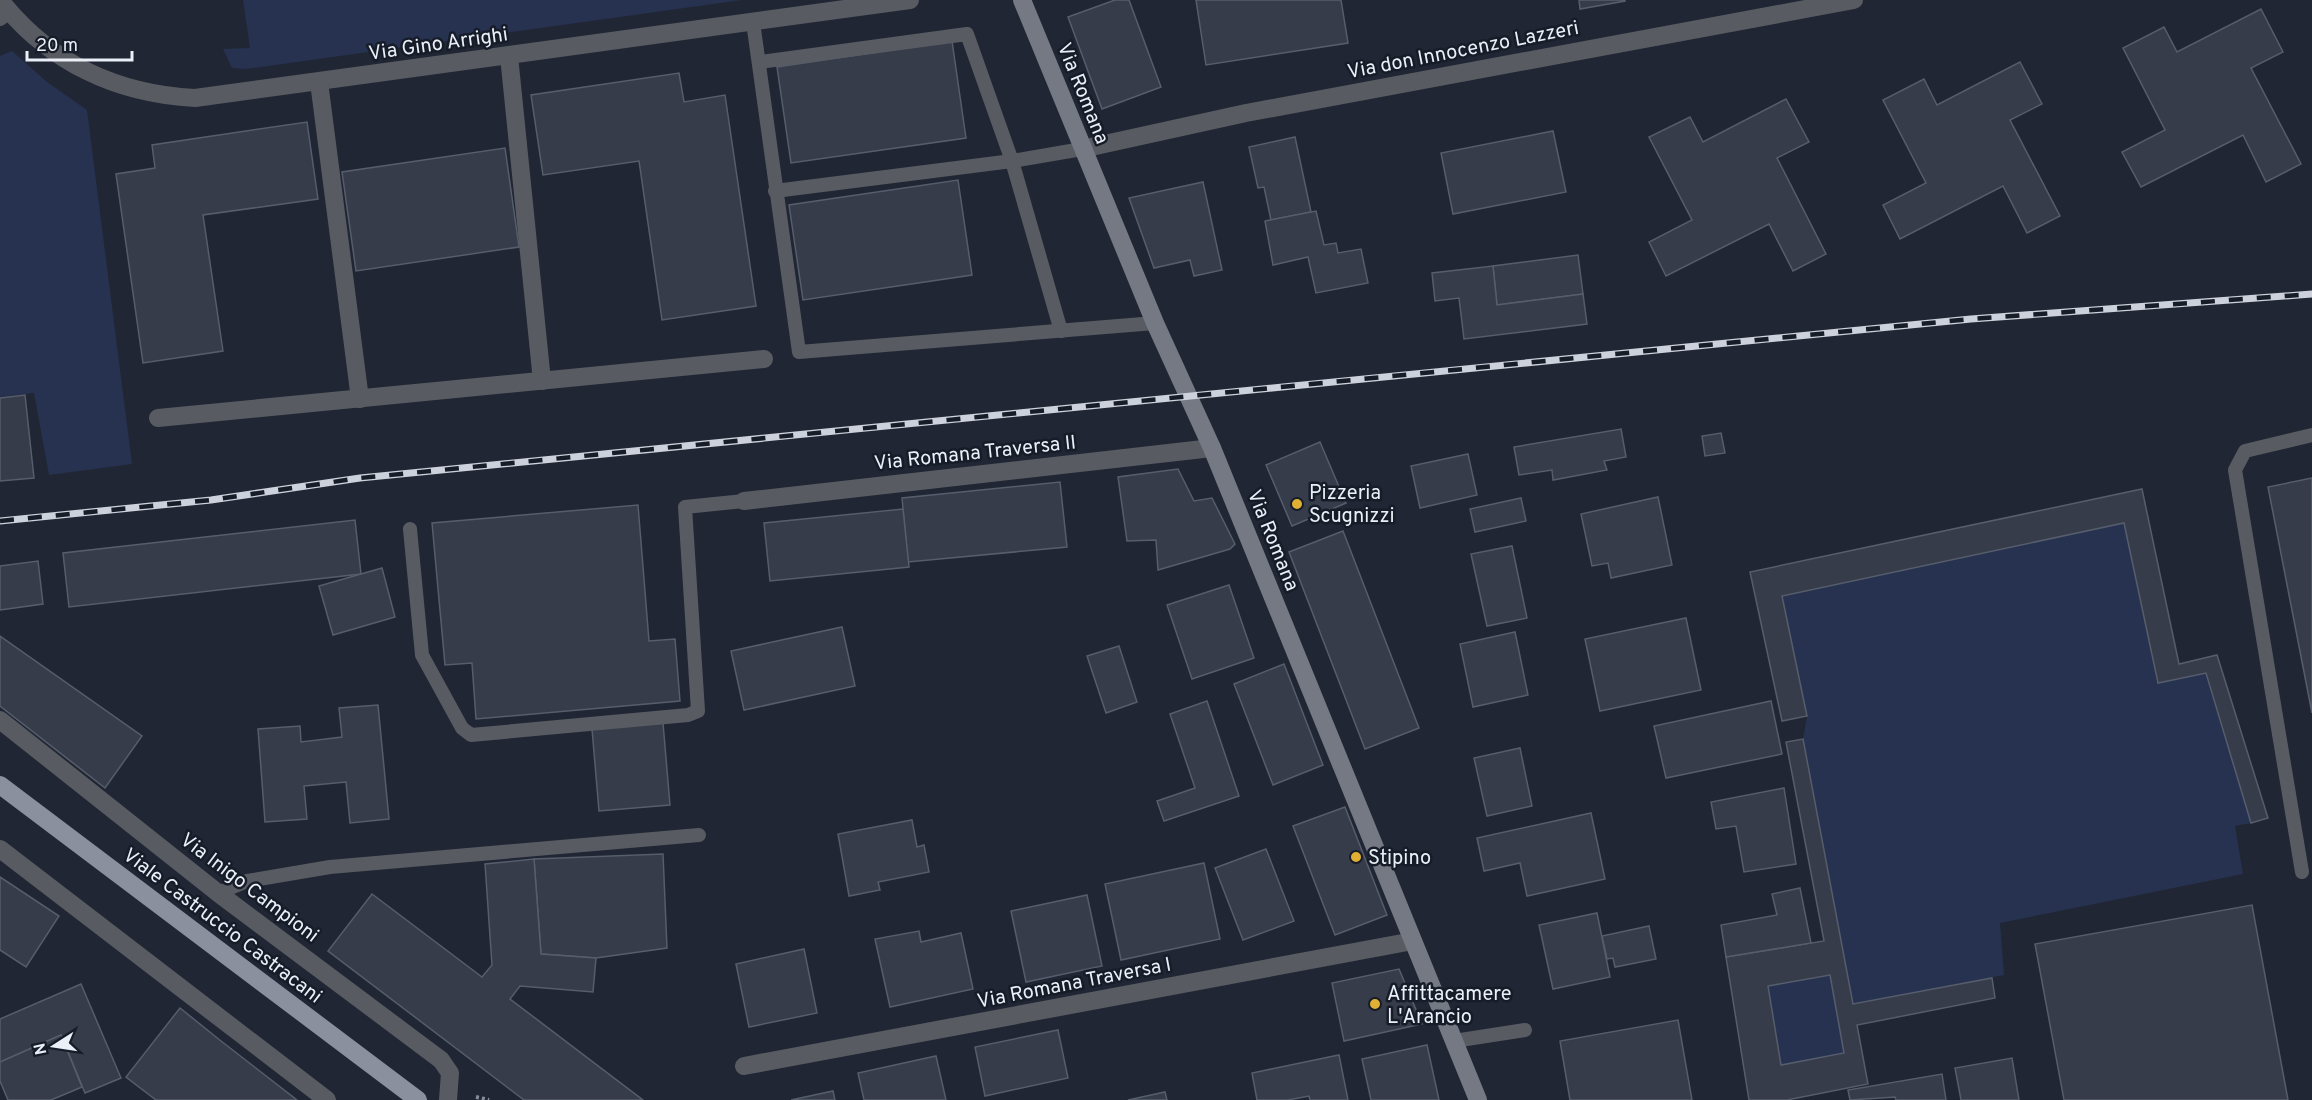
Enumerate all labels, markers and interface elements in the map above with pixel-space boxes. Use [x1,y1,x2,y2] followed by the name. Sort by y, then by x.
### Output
[1345,16,1581,86] street label: Via don Innocenzo Lazzeri
[367,22,510,68] street label: Via Gino Arrighi
[27,24,132,62] scale bar
[36,35,78,58] text: 20 m
[1050,39,1114,148] street label: Via Romana
[873,430,1077,478] street label: Via Romana Traversa II
[1309,481,1395,530] place label: Pizzeria Scugnizzi
[1240,486,1304,595] street label: Via Romana
[1290,497,1304,511] marker: Pizzeria Scugnizzi
[174,828,323,949] street label: Via Inigo Campioni
[117,843,327,1010] street label: Viale Castruccio Castracani
[1368,846,1431,872] place label: Stipino
[1349,850,1363,864] marker: Stipino
[975,952,1174,1016] street label: Via Romana Traversa I
[1387,982,1511,1031] place label: Affittacamere L'Arancio
[1368,997,1382,1011] marker: Affittacamere L'Arancio
[24,1016,84,1076] north arrow
[30,1041,52,1056] text: N

